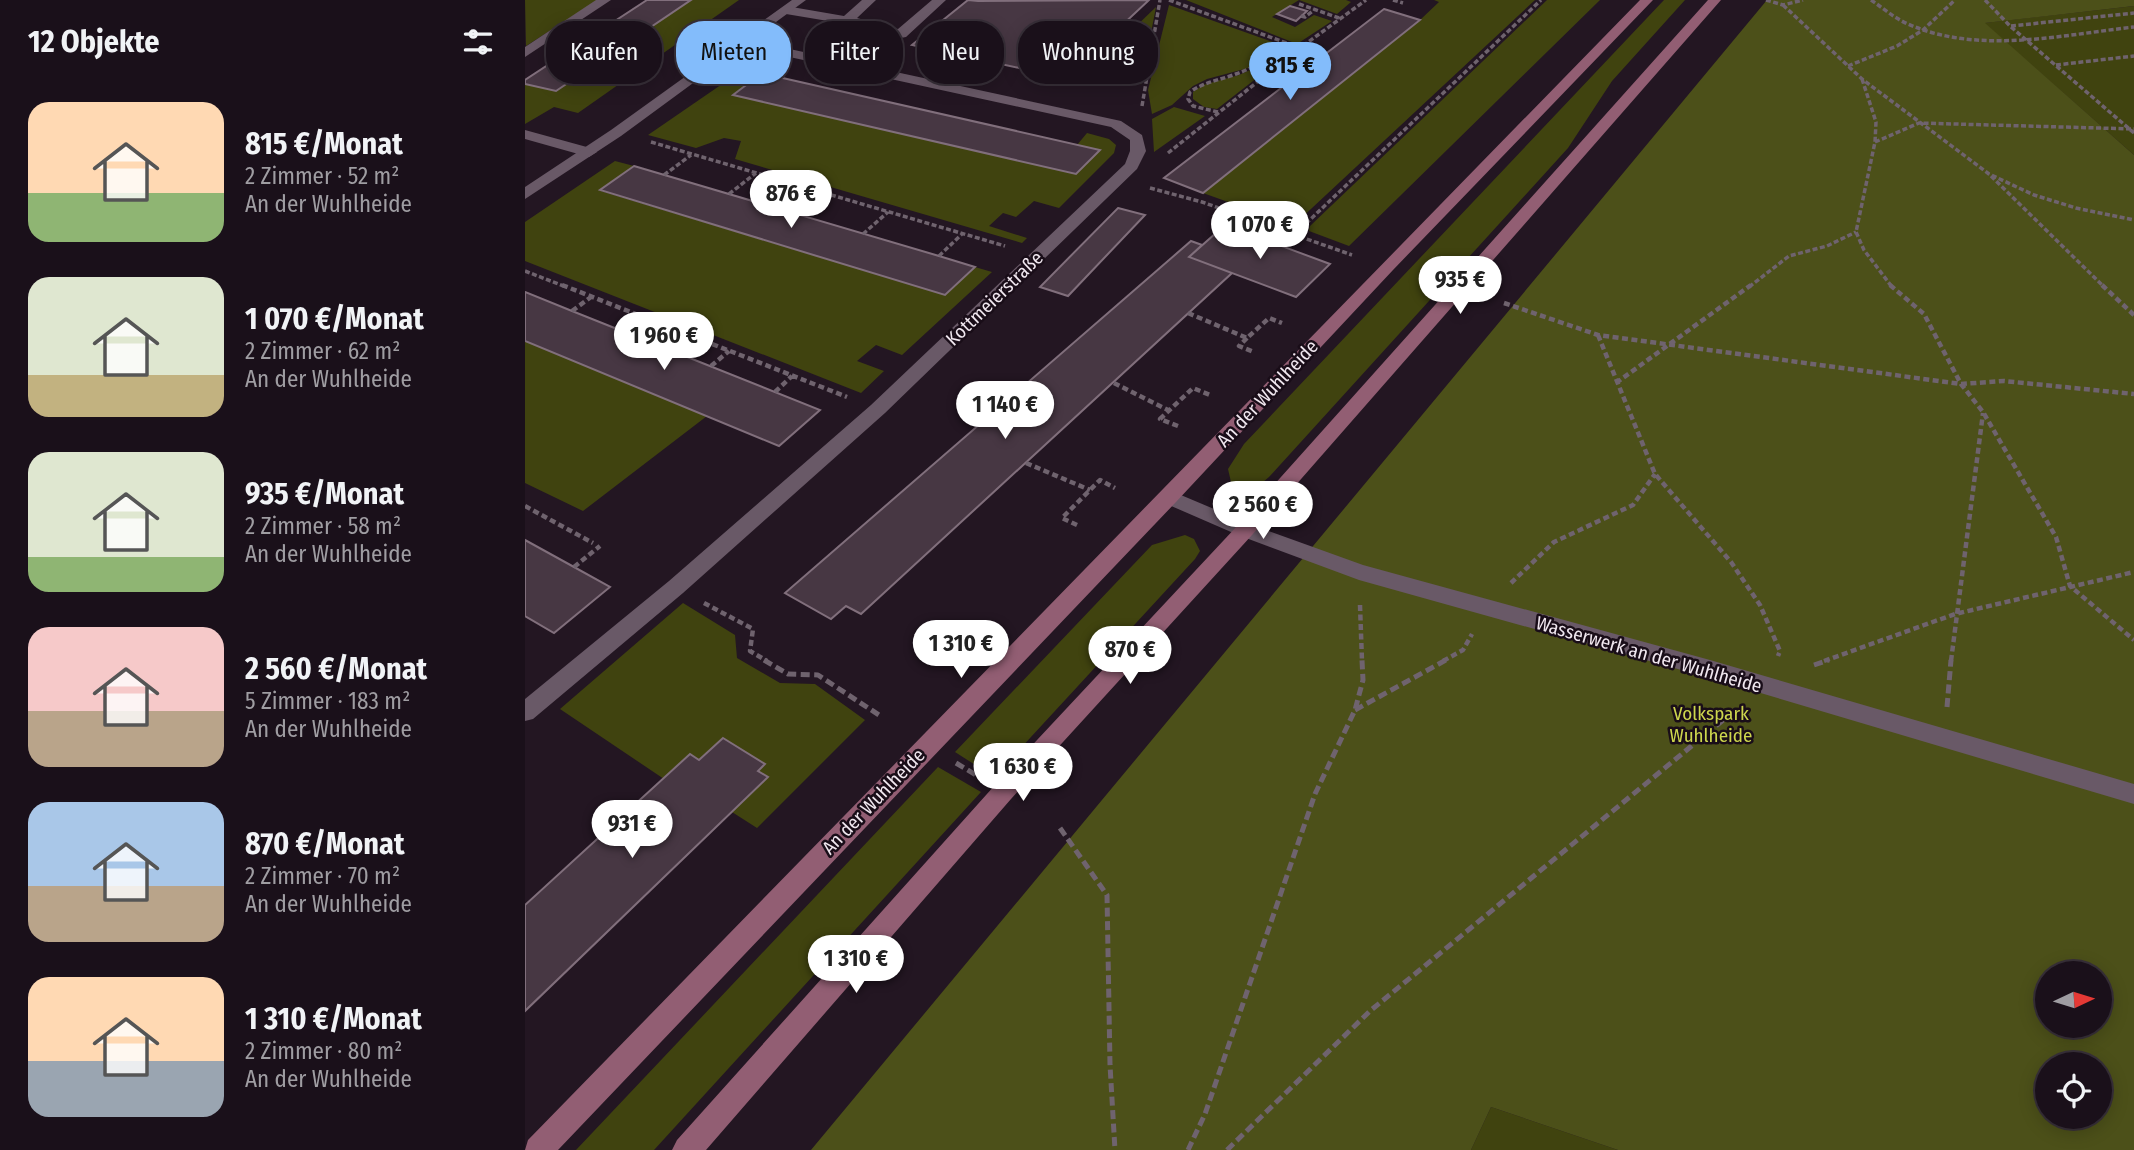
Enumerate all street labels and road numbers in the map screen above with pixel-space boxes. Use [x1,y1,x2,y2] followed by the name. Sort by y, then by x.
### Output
[941,246,1048,350] street label: Kottmeierstraße
[1212,335,1323,452] street label: An der Wuhlheide
[1533,611,1764,698] street label: Wasserwerk an der Wuhlheide
[817,744,930,859] street label: An der Wuhlheide

